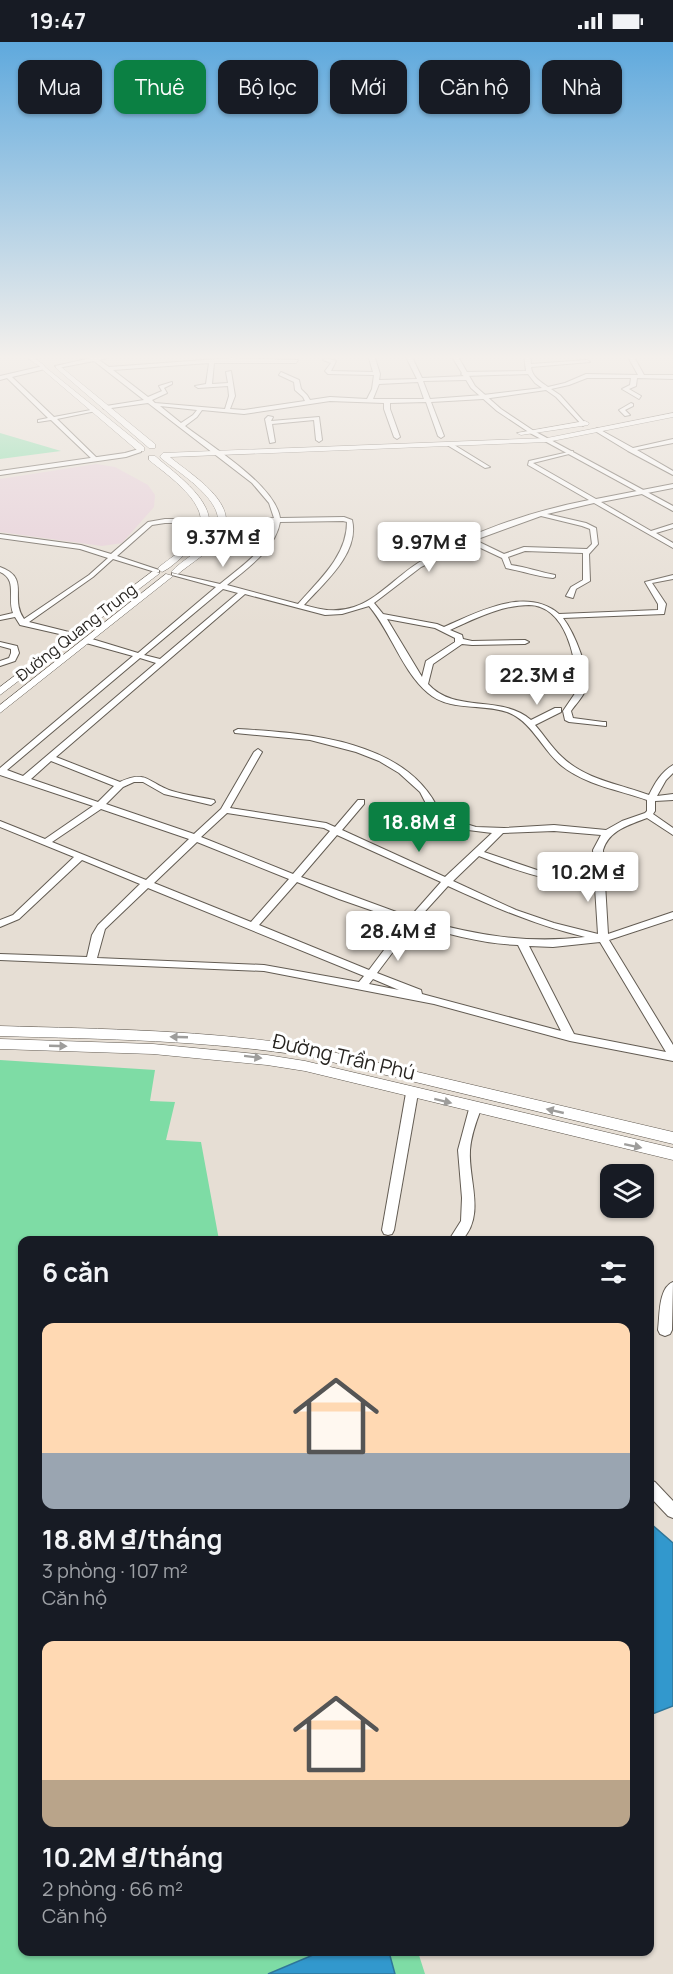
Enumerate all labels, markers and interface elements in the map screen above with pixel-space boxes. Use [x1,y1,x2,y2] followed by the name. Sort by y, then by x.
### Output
[30,6,86,36] text: 19:47
[18,60,102,114] chip: Mua
[114,60,206,114] chip: Thuê
[218,60,318,114] chip: Bộ lọc
[330,60,407,114] chip: Mới
[419,60,530,114] chip: Căn hộ
[542,60,622,114] chip: Nhà
[168,517,278,568] pin: 9.37M ₫
[374,522,484,573] pin: 9.97M ₫
[186,523,260,550] text: 9.37M ₫
[392,528,466,555] text: 9.97M ₫
[11,578,141,686] street label: Đường Quang Trung
[482,655,592,706] pin: 22.3M ₫
[500,661,574,688] text: 22.3M ₫
[364,802,474,853] pin: 18.8M ₫
[383,808,455,835] text: 18.8M ₫
[533,852,643,903] pin: 10.2M ₫
[551,858,625,885] text: 10.2M ₫
[343,911,453,962] pin: 28.4M ₫
[360,917,436,944] text: 28.4M ₫
[270,1027,418,1086] street label: Đường Trần Phú
[169,1033,188,1042] one-way arrow
[49,1042,68,1051] one-way arrow
[244,1052,263,1062] one-way arrow
[434,1096,452,1106] one-way arrow
[545,1105,564,1115] one-way arrow
[624,1141,642,1151] one-way arrow
[600,1164,654,1218] map controls
[600,1164,654,1218] button: layers
[42,1254,109,1290] text: 6 căn
[597,1256,630,1289] icon: filters
[282,1362,390,1470] icon: home
[42,1521,223,1557] text: 18.8M ₫/tháng
[42,1557,188,1584] text: 3 phòng · 107 m²
[42,1584,107,1611] text: Căn hộ
[282,1680,390,1788] icon: home
[42,1839,223,1875] text: 10.2M ₫/tháng
[42,1875,183,1902] text: 2 phòng · 66 m²
[42,1902,107,1929] text: Căn hộ

